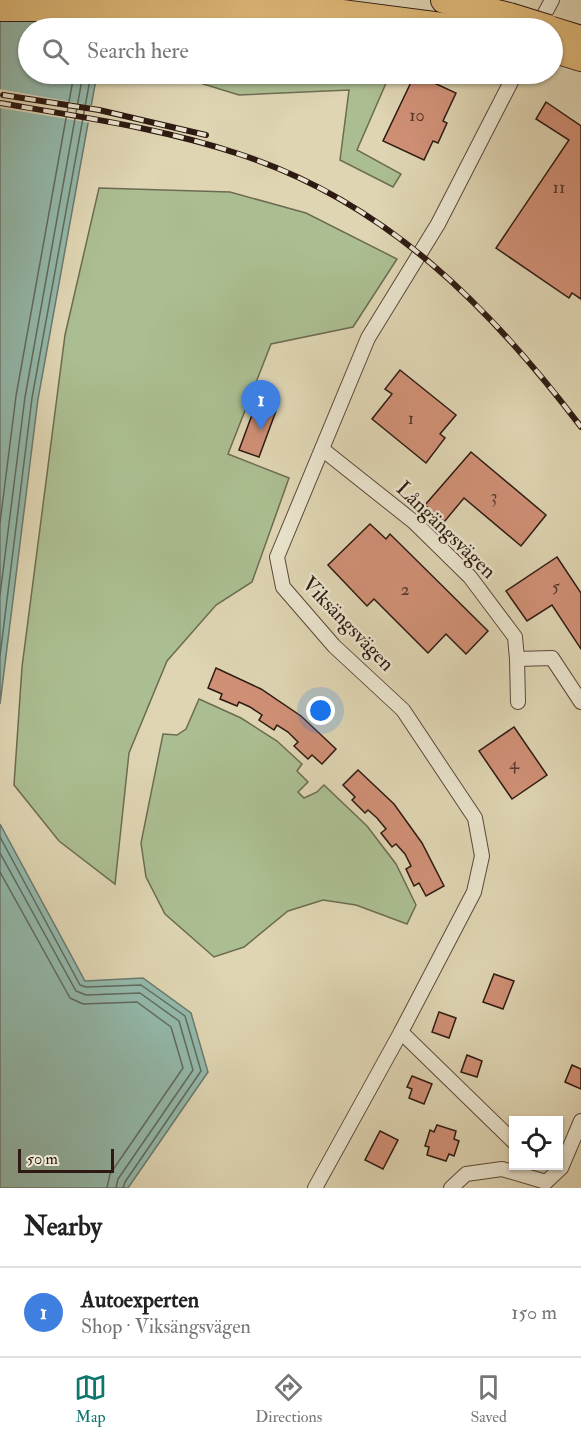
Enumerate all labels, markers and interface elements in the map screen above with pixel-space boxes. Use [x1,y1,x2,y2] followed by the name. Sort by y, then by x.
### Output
[18,18,563,84] search box
[39,35,72,68] icon: search
[87,37,189,65] text: Search here
[409,104,425,127] house number: 10
[553,176,565,199] house number: 11
[242,380,280,430] pin: 1
[408,407,414,430] house number: 1
[390,475,502,585] street label: Långängsvägen
[491,485,497,508] house number: 3
[296,571,400,677] street label: Viksängsvägen
[552,575,560,598] house number: 5
[400,578,410,601] house number: 2
[306,696,335,725] your location
[509,752,520,775] house number: 4
[509,1116,563,1170] map controls
[509,1116,563,1170] button: locate
[18,1146,114,1174] scale bar
[27,1149,58,1169] text: 50 m
[24,1211,102,1243] text: Nearby
[81,1286,199,1314] text: Autoexperten
[40,1300,47,1325] text: 1
[511,1300,557,1325] text: 150 m
[81,1314,251,1339] text: Shop · Viksängsvägen
[74,1371,107,1427] tab: Map
[255,1371,322,1427] tab: Directions
[470,1371,507,1427] tab: Saved

